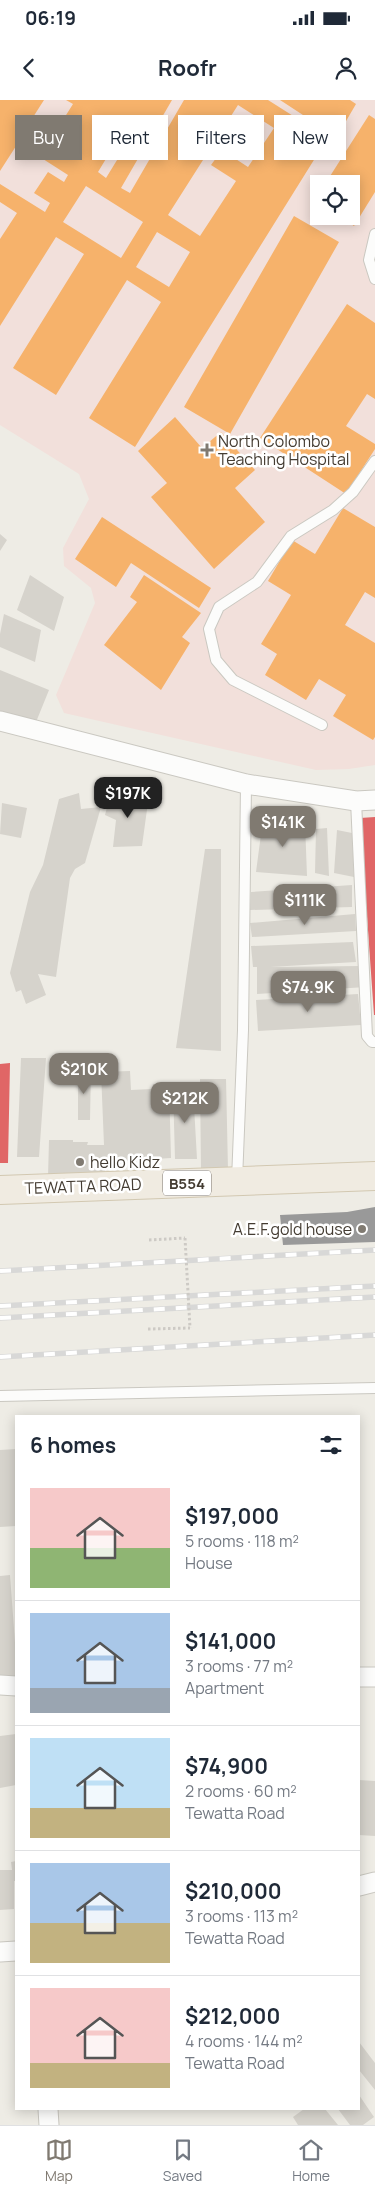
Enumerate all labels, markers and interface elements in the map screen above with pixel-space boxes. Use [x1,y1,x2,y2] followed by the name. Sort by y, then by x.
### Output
[25,5,76,31] text: 06:19
[158,53,217,83] text: Roofr
[15,54,43,82] icon: back
[332,54,360,82] icon: person
[15,115,82,160] chip: Buy
[92,115,168,160] chip: Rent
[178,115,264,160] chip: Filters
[274,115,346,160] chip: New
[310,175,360,225] map controls
[310,175,360,225] button: locate
[218,430,350,470] place label: North Colombo Teaching Hospital
[200,443,214,457] marker: North Colombo Teaching Hospital
[93,776,163,819] pin: $197K
[105,782,151,804] text: $197K
[248,806,318,848] pin: $141K
[261,811,305,833] text: $141K
[270,884,340,926] pin: $111K
[284,889,326,911] text: $111K
[267,970,349,1013] pin: $74.9K
[282,976,334,998] text: $74.9K
[49,1052,119,1095] pin: $210K
[60,1058,108,1080] text: $210K
[150,1082,220,1124] pin: $212K
[162,1087,208,1109] text: $212K
[90,1151,160,1173] place label: hello Kidz
[74,1156,86,1168] marker: hello Kidz
[163,1170,211,1196] road number: B554
[24,1173,142,1199] street label: TEWATTA ROAD
[233,1218,352,1240] place label: A.E.F.gold house
[356,1223,368,1235] marker: A.E.F.gold house
[30,1431,116,1459] text: 6 homes
[317,1431,345,1459] icon: filters
[185,1502,279,1530] text: $197,000
[70,1508,130,1568] icon: home
[185,1530,299,1552] text: 5 rooms · 118 m²
[185,1552,233,1574] text: House
[185,1627,276,1655] text: $141,000
[70,1633,130,1693] icon: home
[185,1655,293,1677] text: 3 rooms · 77 m²
[185,1677,264,1699] text: Apartment
[185,1752,268,1780] text: $74,900
[70,1758,130,1818] icon: home
[185,1780,297,1802] text: 2 rooms · 60 m²
[185,1802,285,1824] text: Tewatta Road
[185,1877,282,1905] text: $210,000
[70,1883,130,1943] icon: home
[185,1905,298,1927] text: 3 rooms · 113 m²
[185,1927,285,1949] text: Tewatta Road
[185,2002,280,2030] text: $212,000
[70,2008,130,2068] icon: home
[185,2030,303,2052] text: 4 rooms · 144 m²
[185,2052,285,2074] text: Tewatta Road
[45,2136,73,2185] tab: Map
[163,2136,202,2185] tab: Saved
[292,2136,330,2185] tab: Home

